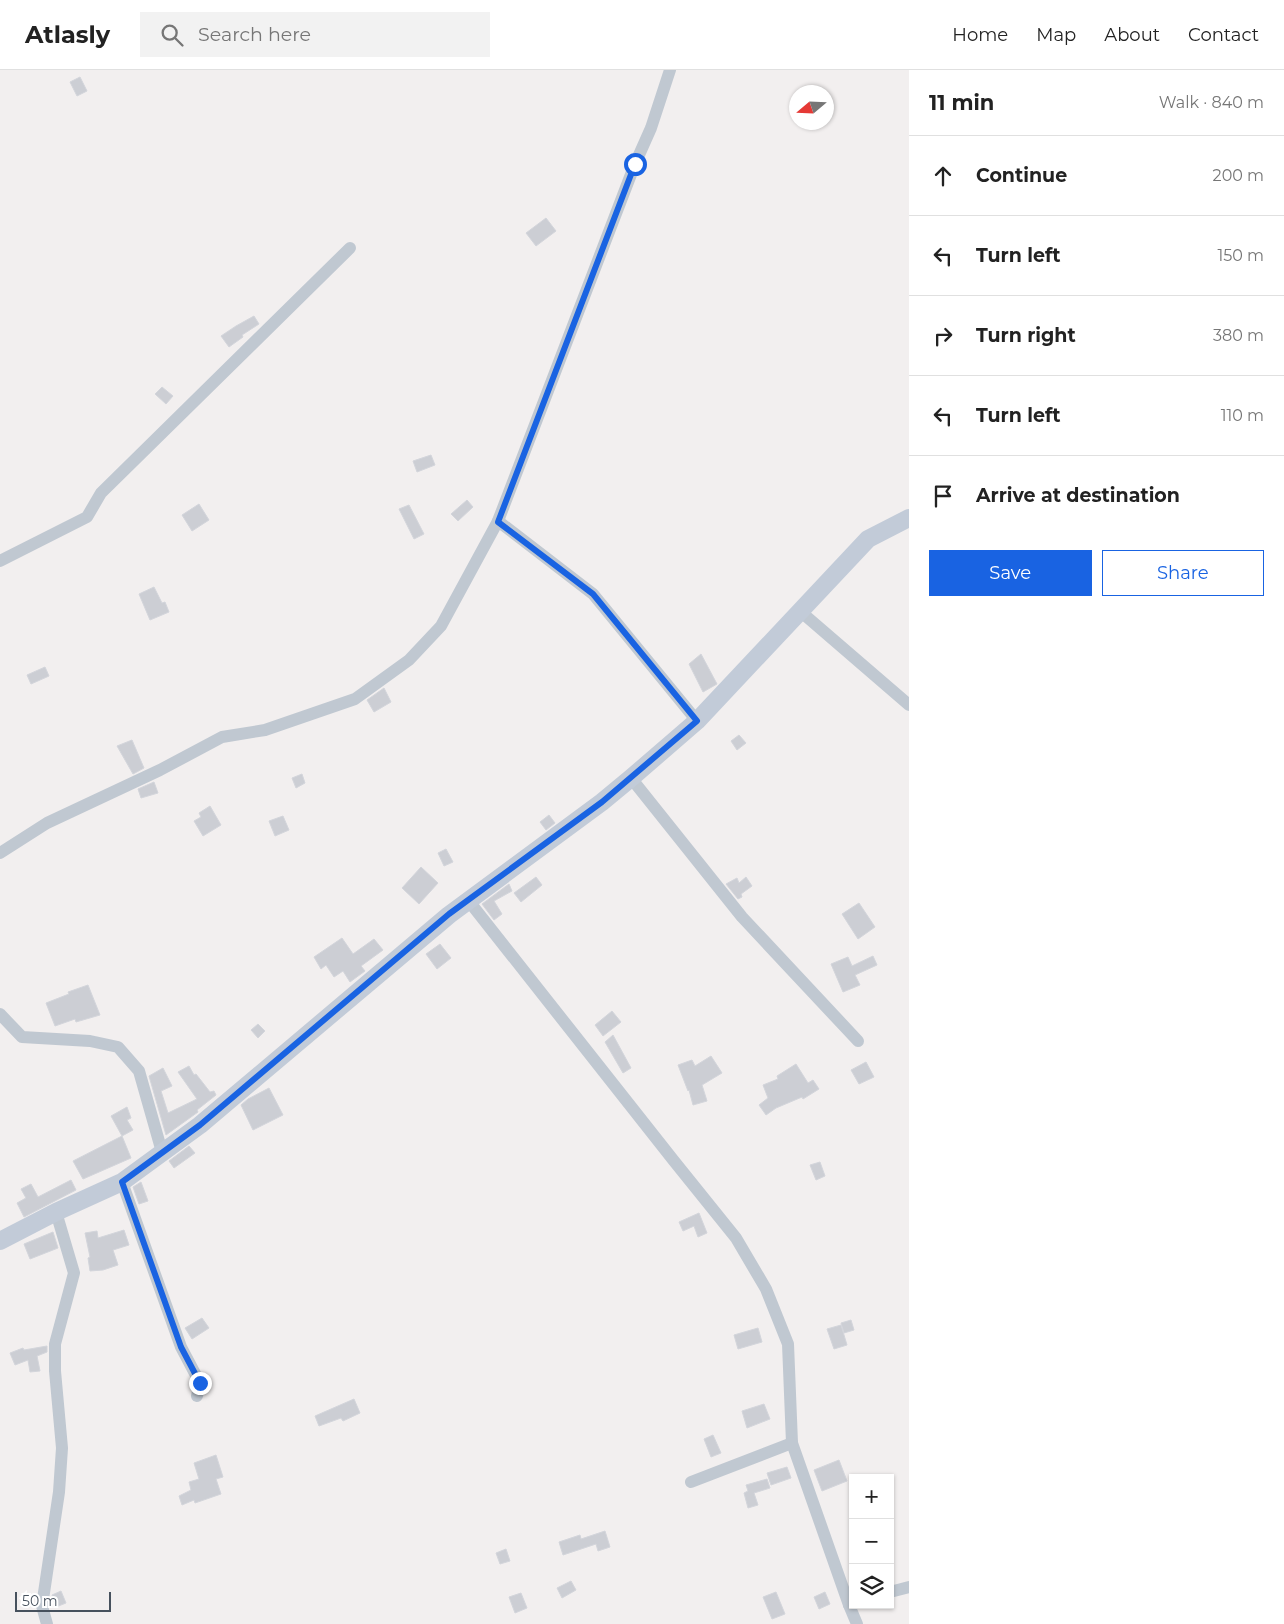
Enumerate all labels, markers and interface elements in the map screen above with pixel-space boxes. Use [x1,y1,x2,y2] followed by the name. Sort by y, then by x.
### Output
[140,12,490,57] search box
[25,20,110,49] text: Atlasly
[158,21,186,49] icon: search
[198,23,311,46] text: Search here
[952,24,1008,46] text: Home
[1036,24,1076,46] text: Map
[1104,24,1160,46] text: About
[1188,24,1259,46] text: Contact
[789,85,834,130] north arrow
[929,90,994,115] text: 11 min
[1159,93,1264,112] text: Walk · 840 m
[624,153,647,176] route start
[929,162,957,190] icon: ahead
[976,164,1067,187] text: Continue
[1213,166,1264,185] text: 200 m
[929,242,957,270] icon: left
[976,244,1061,267] text: Turn left
[1217,246,1264,265] text: 150 m
[929,322,957,350] icon: right
[976,324,1076,347] text: Turn right
[1213,326,1264,345] text: 380 m
[929,402,957,430] icon: left
[976,404,1061,427] text: Turn left
[1221,406,1264,425] text: 110 m
[929,482,957,510] icon: arrive
[976,484,1180,507] text: Arrive at destination
[929,550,1092,596] button: Save
[1102,550,1264,596] button: Share
[189,1372,212,1395] route end
[849,1474,894,1609] map controls
[849,1474,894,1519] button: +
[849,1519,894,1564] button: −
[849,1564,894,1609] button: layers
[15,1589,111,1612] scale bar
[22,1592,58,1610] text: 50 m

